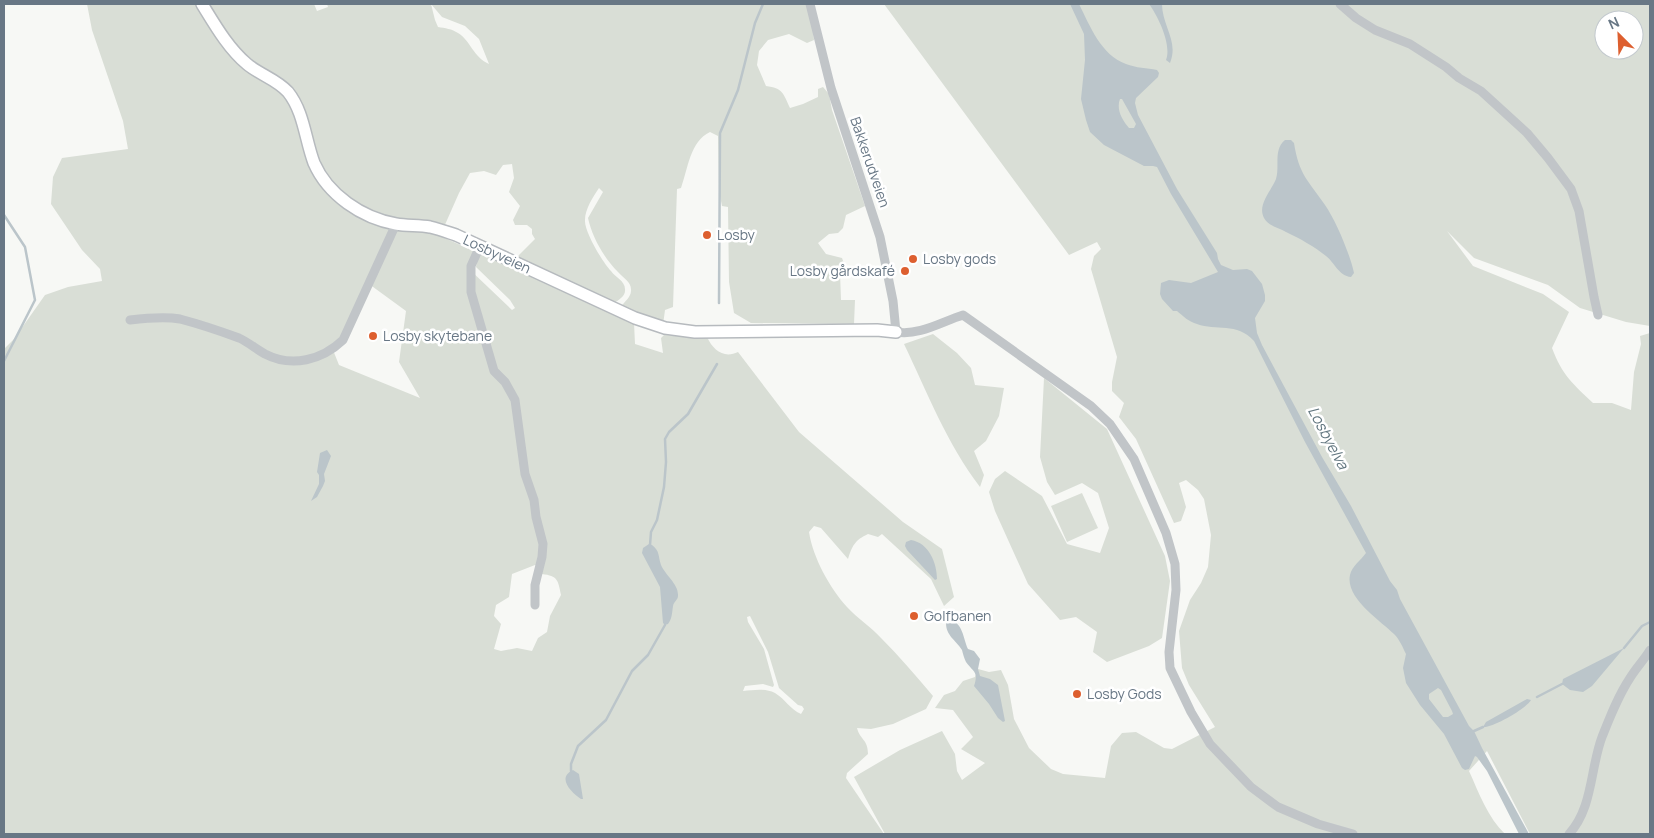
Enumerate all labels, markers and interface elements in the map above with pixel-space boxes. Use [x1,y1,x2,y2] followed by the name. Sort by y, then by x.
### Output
[1594,10,1644,60] north arrow
[1605,12,1622,33] text: N
[846,114,895,210] street label: Bakkerudveien
[717,225,756,244] place label: Losby
[701,229,713,241] marker: Losby
[460,230,534,277] street label: Losbyveien
[923,249,996,268] place label: Losby gods
[907,253,919,265] marker: Losby gods
[790,261,895,280] place label: Losby gårdskafé
[899,265,911,277] marker: Losby gårdskafé
[383,326,492,345] place label: Losby skytebane
[367,330,379,342] marker: Losby skytebane
[1303,403,1354,473] water label: Losbyelva
[924,606,991,625] place label: Golfbanen
[908,610,920,622] marker: Golfbanen
[1087,684,1162,703] place label: Losby Gods
[1071,688,1083,700] marker: Losby Gods

